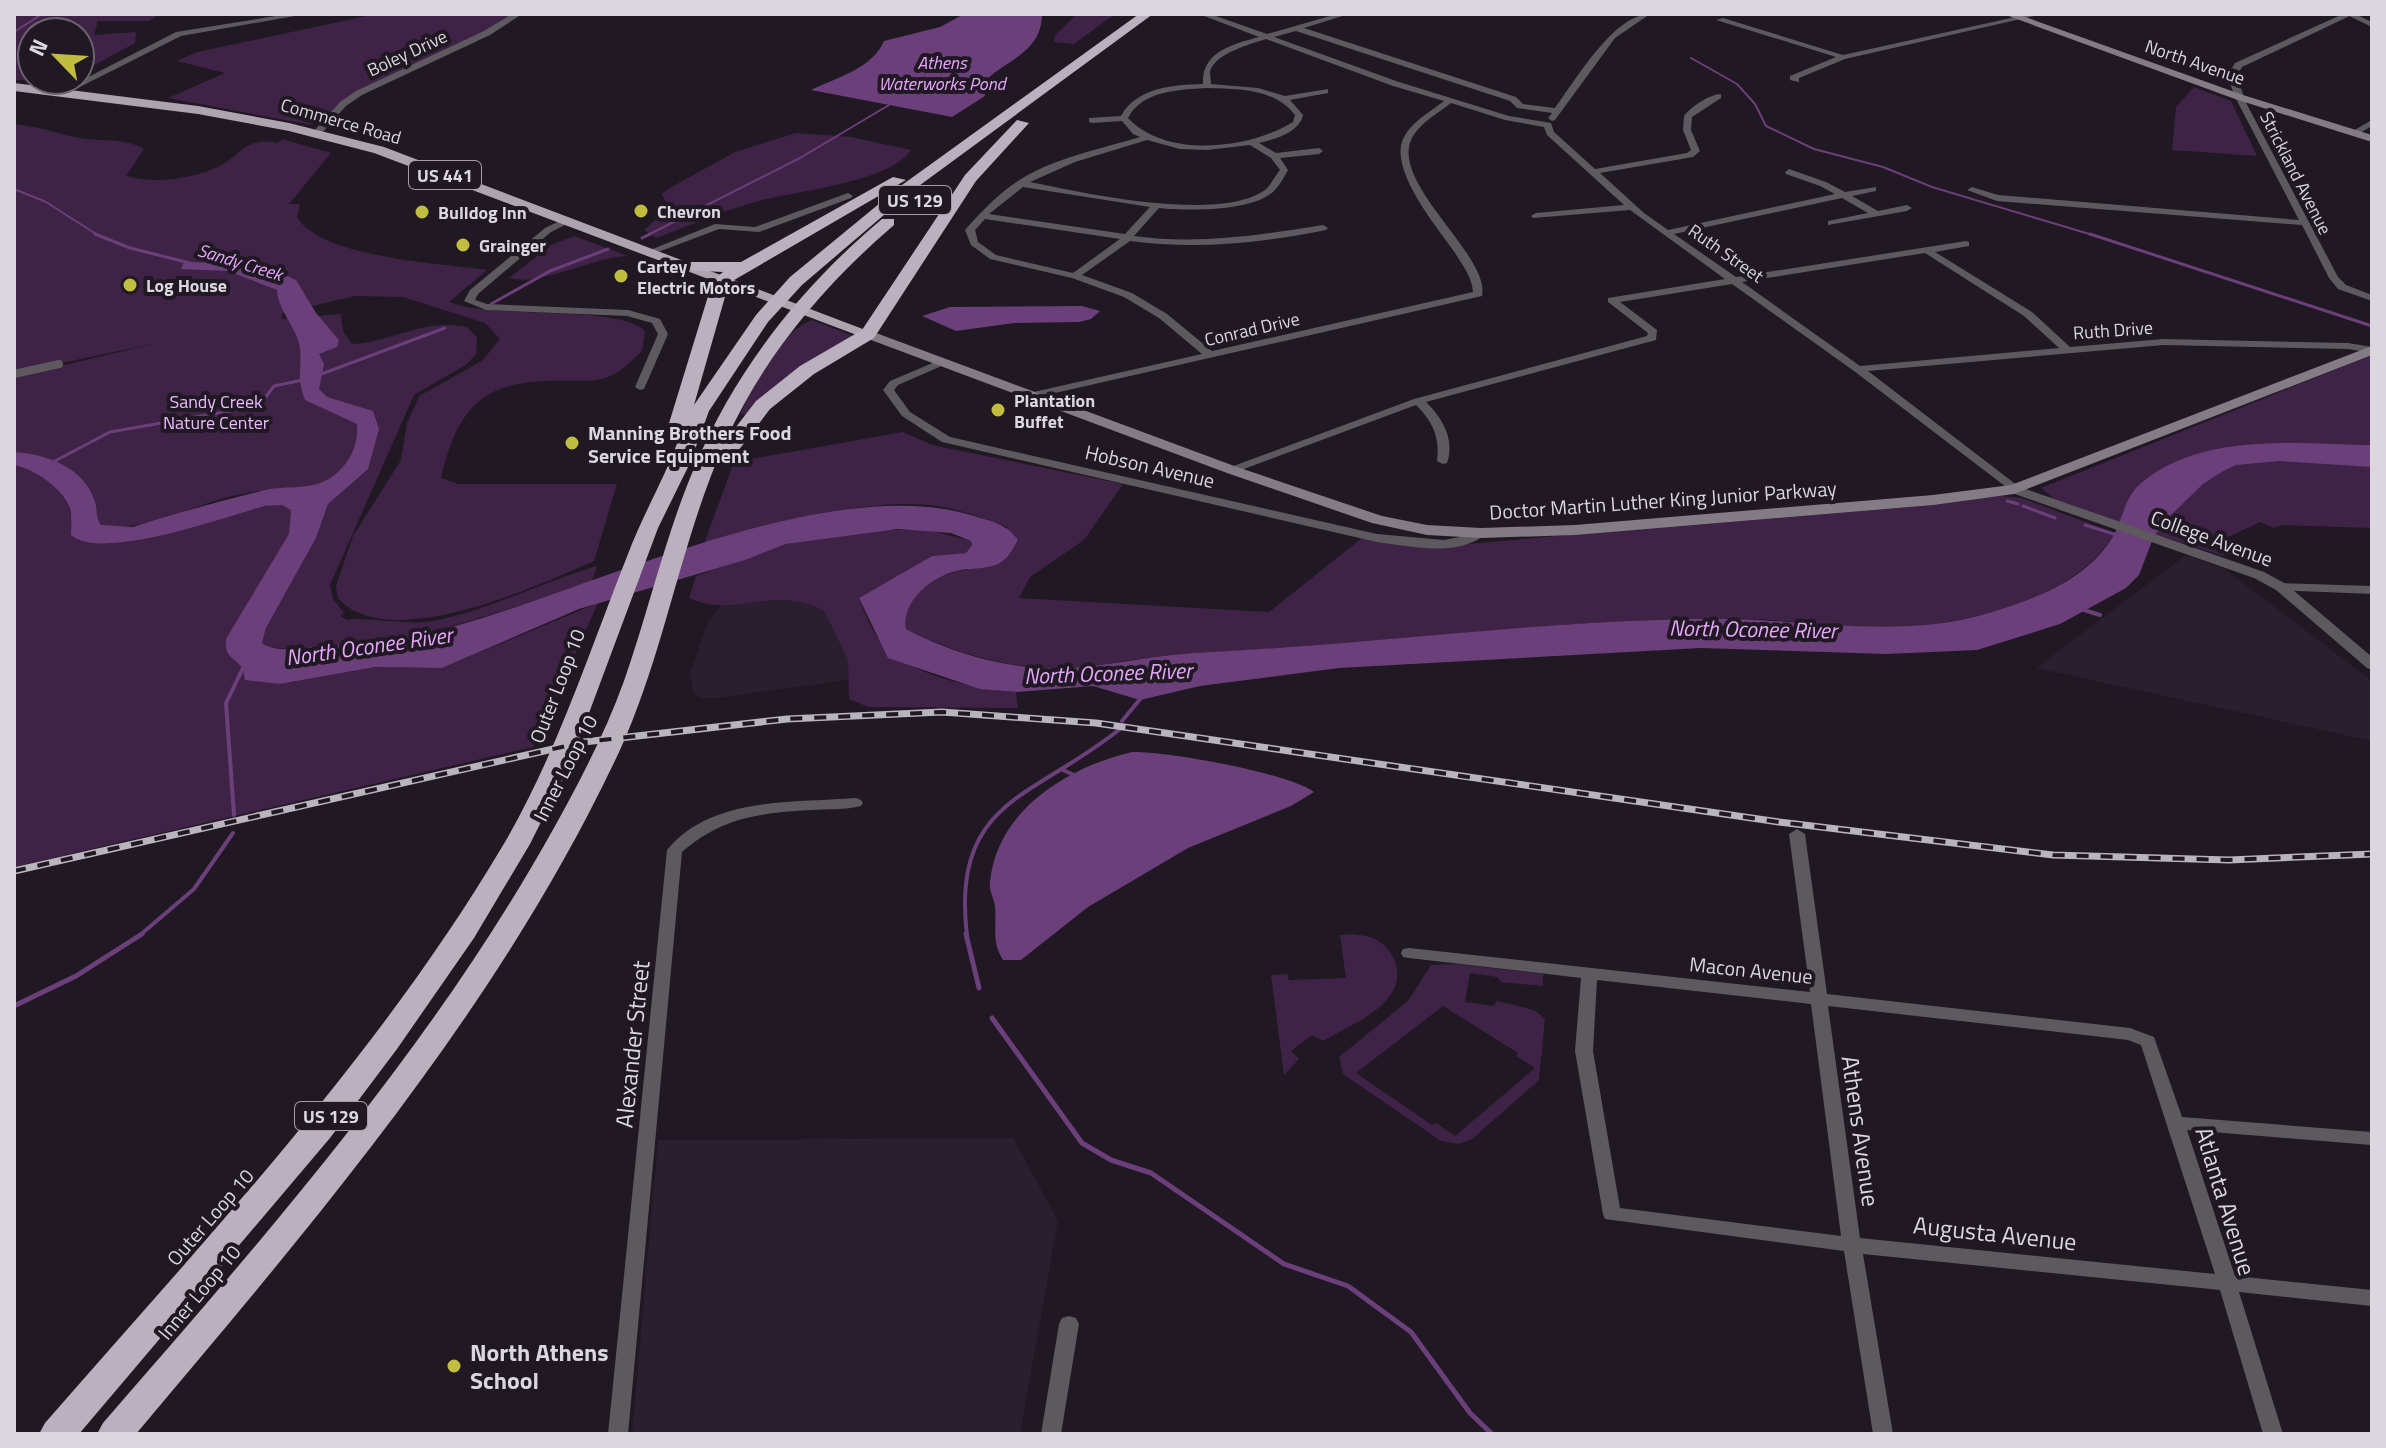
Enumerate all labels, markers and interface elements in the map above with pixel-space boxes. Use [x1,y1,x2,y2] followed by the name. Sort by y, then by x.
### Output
[16,16,96,96] north arrow
[362,23,452,83] street label: Boley Drive
[2141,32,2249,92] street label: North Avenue
[19,33,57,62] text: N
[878,49,1008,97] water label: Athens Waterworks Pond
[278,91,404,151] street label: Commerce Road
[2253,107,2339,239] street label: Strickland Avenue
[409,161,481,189] road number: US 441
[879,186,951,214] road number: US 129
[657,198,721,225] place label: Chevron
[438,199,527,226] place label: Bulldog Inn
[632,202,650,220] marker: Chevron
[413,203,431,221] marker: Bulldog Inn
[1683,217,1770,289] street label: Ruth Street
[479,232,546,259] place label: Grainger
[194,236,288,288] water label: Sandy Creek
[454,236,472,254] marker: Grainger
[637,253,755,301] place label: Cartey Electric Motors
[612,267,630,285] marker: Cartey Electric Motors
[146,272,227,299] place label: Log House
[121,276,139,294] marker: Log House
[1202,305,1302,353] street label: Conrad Drive
[2072,314,2154,346] street label: Ruth Drive
[1014,387,1095,435] place label: Plantation Buffet
[163,388,269,436] park label: Sandy Creek Nature Center
[989,401,1007,419] marker: Plantation Buffet
[588,417,791,471] place label: Manning Brothers Food Service Equipment
[563,434,581,452] marker: Manning Brothers Food Service Equipment
[1082,436,1218,496] street label: Hobson Avenue
[1488,472,1838,528] street label: Doctor Martin Luther King Junior Parkway
[2147,502,2277,574] street label: College Avenue
[1669,611,1840,648] water label: North Oconee River
[284,617,457,675] water label: North Oconee River
[521,624,593,748] street label: Outer Loop 10
[1024,653,1195,693] water label: North Oconee River
[525,709,605,827] street label: Inner Loop 10
[1688,948,1814,992] street label: Macon Avenue
[605,958,659,1129] street label: Alexander Street
[1833,1053,1889,1209] street label: Athens Avenue
[295,1102,367,1130] road number: US 129
[2186,1122,2266,1280] street label: Atlanta Avenue
[159,1161,261,1273] street label: Outer Loop 10
[1912,1207,2078,1259] street label: Augusta Avenue
[150,1238,248,1346] street label: Inner Loop 10
[470,1334,609,1398] place label: North Athens School
[445,1357,463,1375] marker: North Athens School

